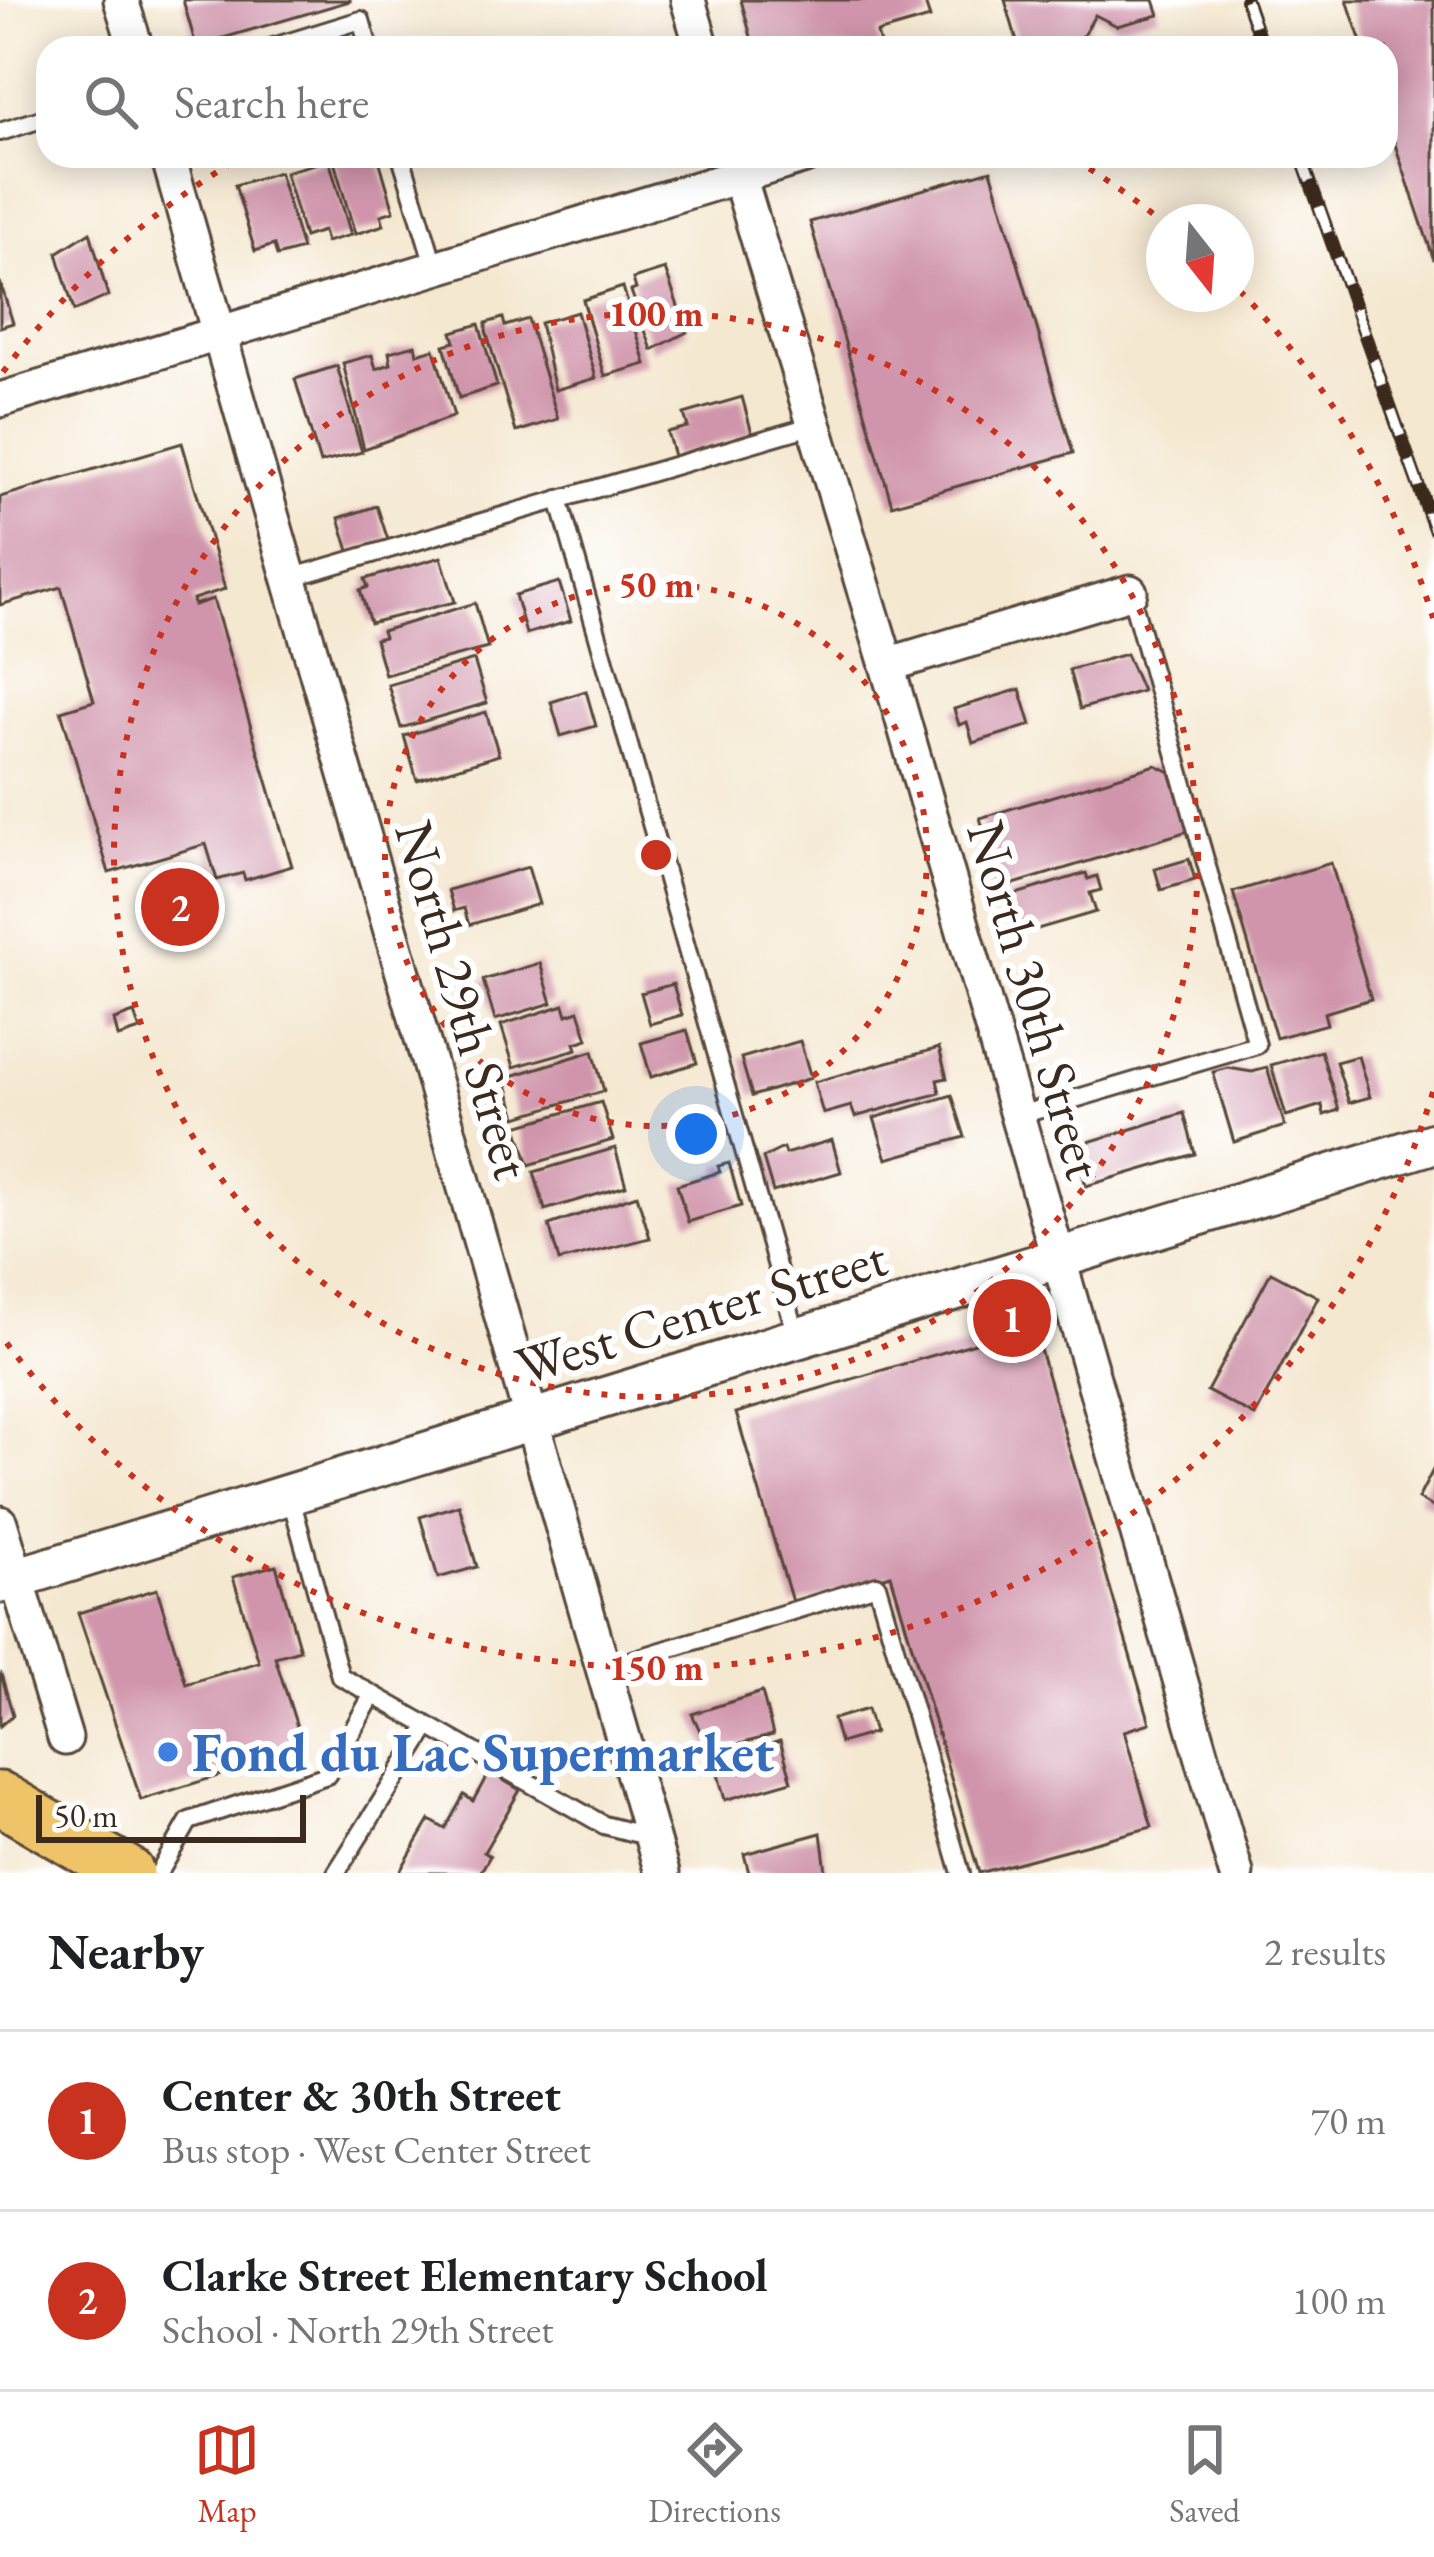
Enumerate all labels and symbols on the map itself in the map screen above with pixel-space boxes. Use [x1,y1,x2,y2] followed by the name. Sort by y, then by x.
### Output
[1146,204,1254,312] north arrow
[609,290,703,337] text: 100 m
[618,561,694,608] text: 50 m
[379,813,549,1187] street label: North 29th Street
[951,813,1121,1187] street label: North 30th Street
[635,834,677,876] centre of rings
[141,862,219,952] pin: 2
[666,1104,726,1164] your location
[507,1221,895,1401] street label: West Center Street
[973,1273,1051,1363] pin: 1
[609,1644,703,1691] text: 150 m
[192,1717,774,1787] place label: Fond du Lac Supermarket
[155,1739,181,1765] marker: Fond du Lac Supermarket
[36,1789,306,1842] scale bar

